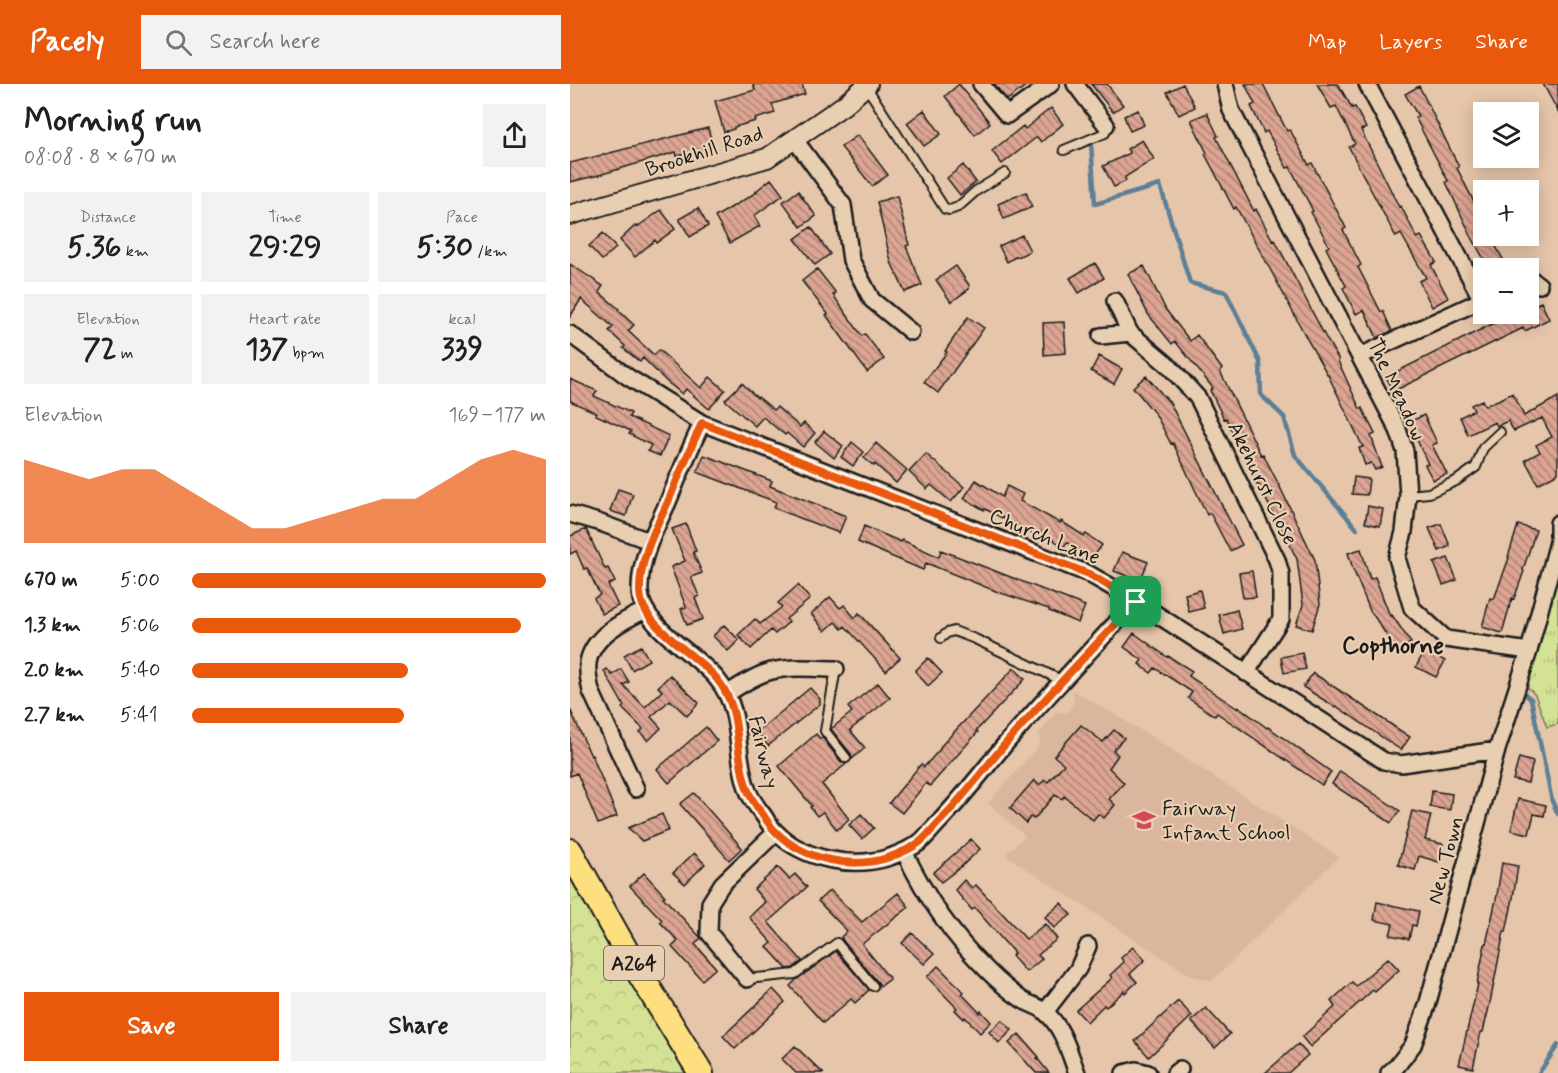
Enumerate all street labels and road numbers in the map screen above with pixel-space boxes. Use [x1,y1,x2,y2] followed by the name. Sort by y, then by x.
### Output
[642,120,767,184] street label: Brookhill Road
[1360,334,1432,445] street label: The Meadow
[1220,417,1304,550] street label: Akehurst Close
[985,502,1104,572] street label: Church Lane
[741,713,785,792] street label: Fairway
[1421,813,1471,907] street label: New Town
[604,946,664,980] road number: A264

